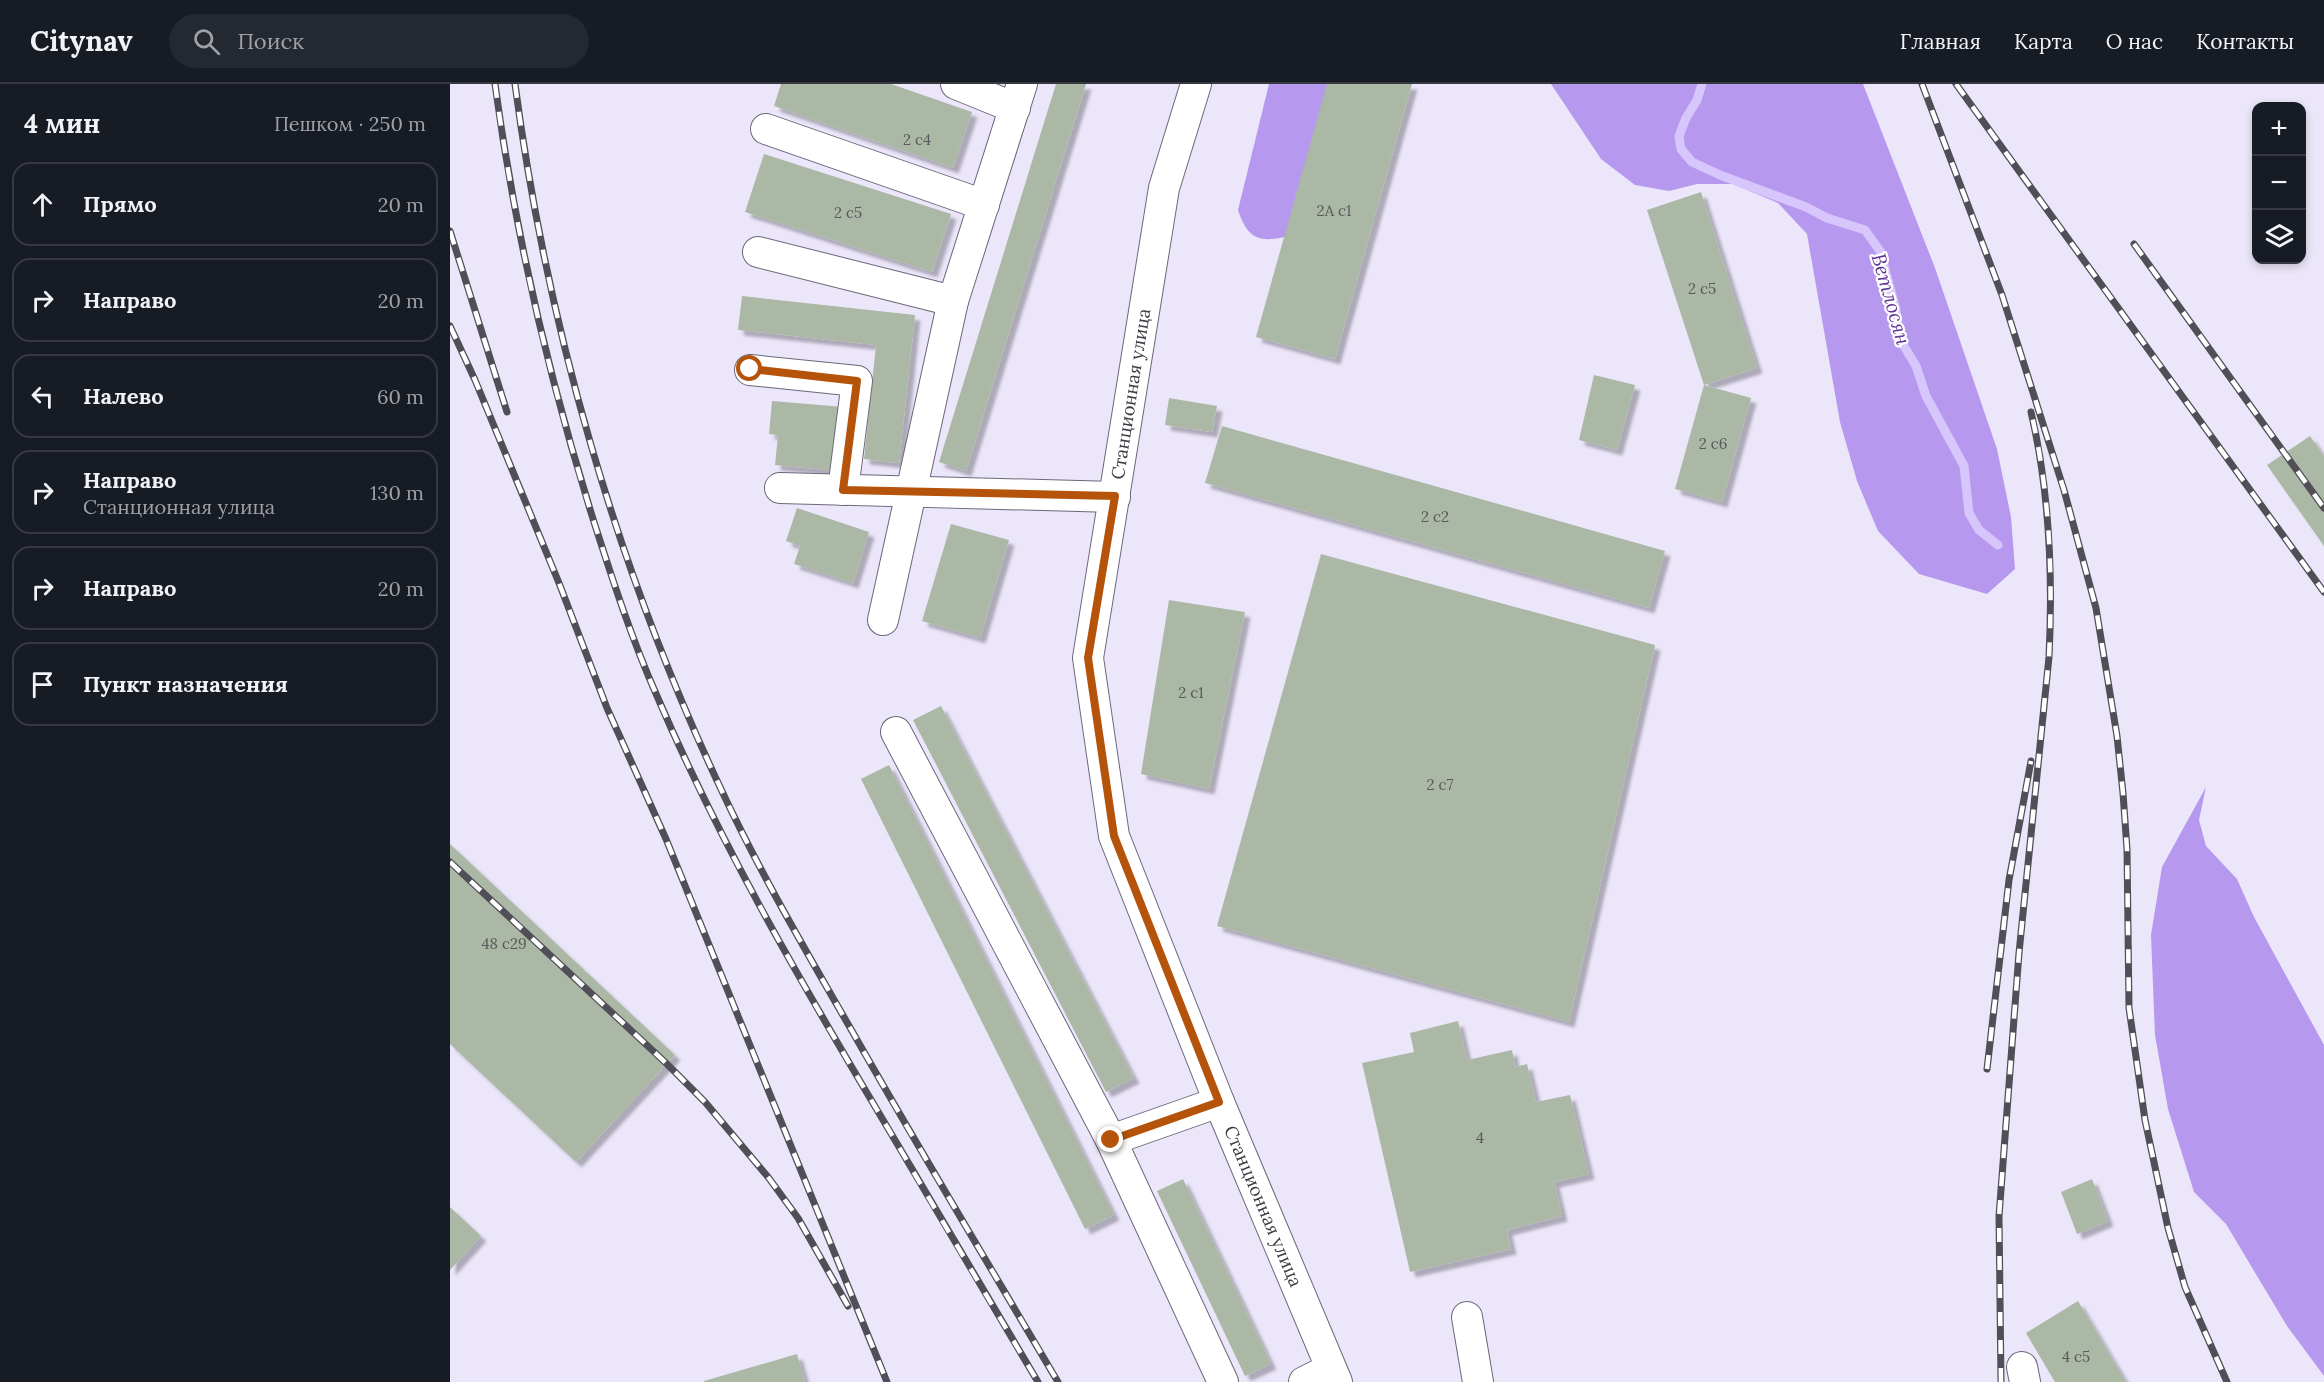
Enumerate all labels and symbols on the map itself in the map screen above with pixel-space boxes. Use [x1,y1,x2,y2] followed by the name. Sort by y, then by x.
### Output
[903,130,931,149] house number: 2 с4
[1317,201,1351,220] house number: 2А с1
[834,203,862,222] house number: 2 с5
[1866,250,1916,348] water label: Ветлосян
[1688,279,1716,298] house number: 2 с5
[1106,307,1155,481] street label: Станционная улица
[736,355,762,381] route start
[1699,434,1727,453] house number: 2 с6
[1421,507,1449,526] house number: 2 с2
[1178,683,1204,702] house number: 2 с1
[1427,775,1454,794] house number: 2 с7
[481,934,527,953] house number: 48 с29
[1219,1122,1308,1290] street label: Станционная улица
[1097,1126,1123,1152] route end
[1476,1128,1484,1147] house number: 4
[2062,1347,2090,1366] house number: 4 с5

